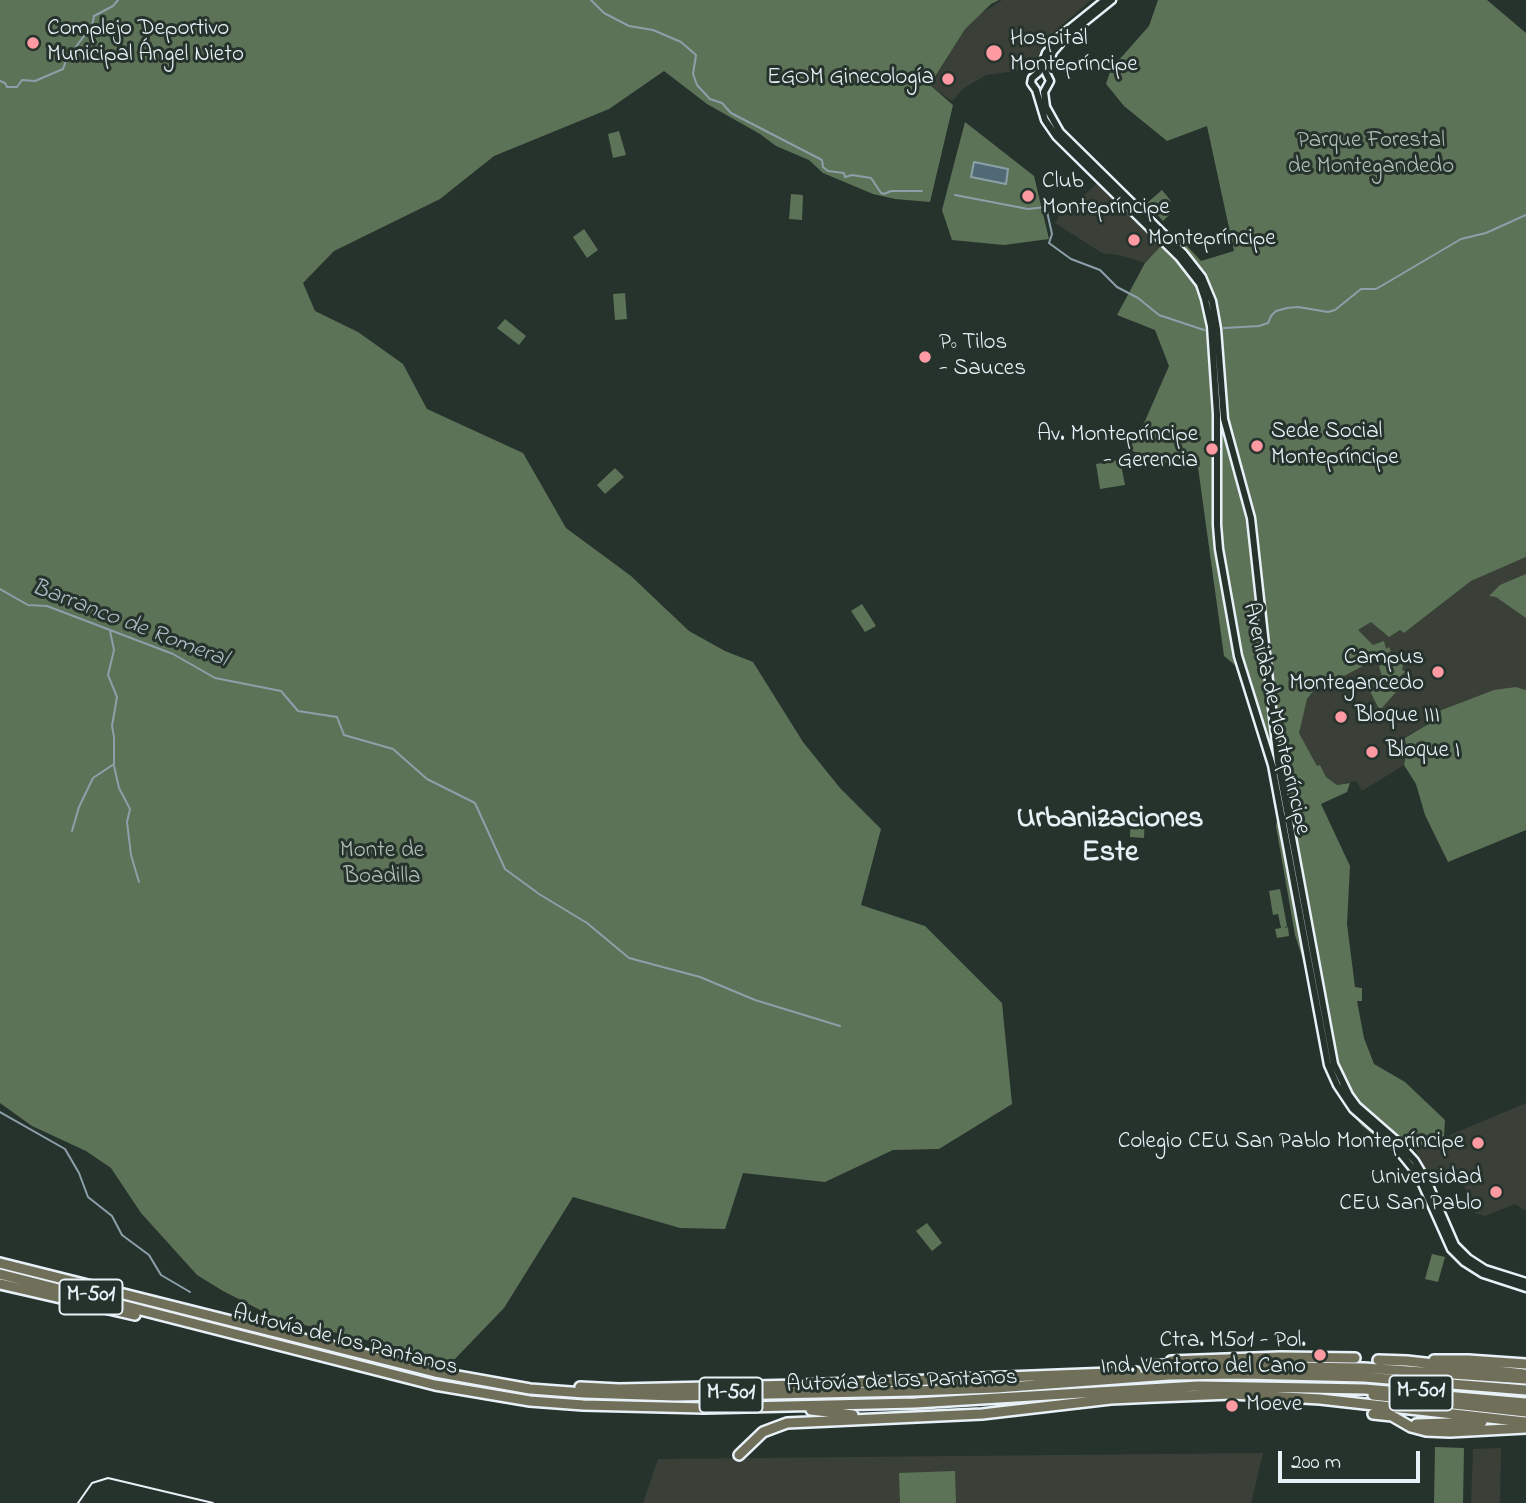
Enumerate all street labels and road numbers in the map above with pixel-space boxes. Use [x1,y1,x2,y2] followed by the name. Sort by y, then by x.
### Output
[1235,600,1315,838] street label: Avenida de Montepríncipe
[60,1280,122,1314] road number: M-501
[229,1301,461,1383] street label: Autovía de los Pantanos
[786,1365,1018,1401] street label: Autovía de los Pantanos
[1390,1376,1452,1410] road number: M-501
[700,1378,762,1412] road number: M-501

